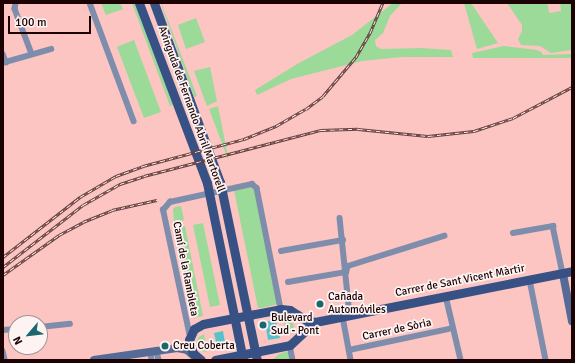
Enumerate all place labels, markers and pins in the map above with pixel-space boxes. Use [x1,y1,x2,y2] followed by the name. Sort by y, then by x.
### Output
[328,291,386,317] place label: Cañada Automóviles
[315,299,325,309] marker: Cañada Automóviles
[271,312,319,338] place label: Bulevard Sud - Pont
[258,320,268,330] marker: Bulevard Sud - Pont
[173,339,235,353] place label: Creu Coberta
[160,341,170,351] marker: Creu Coberta

